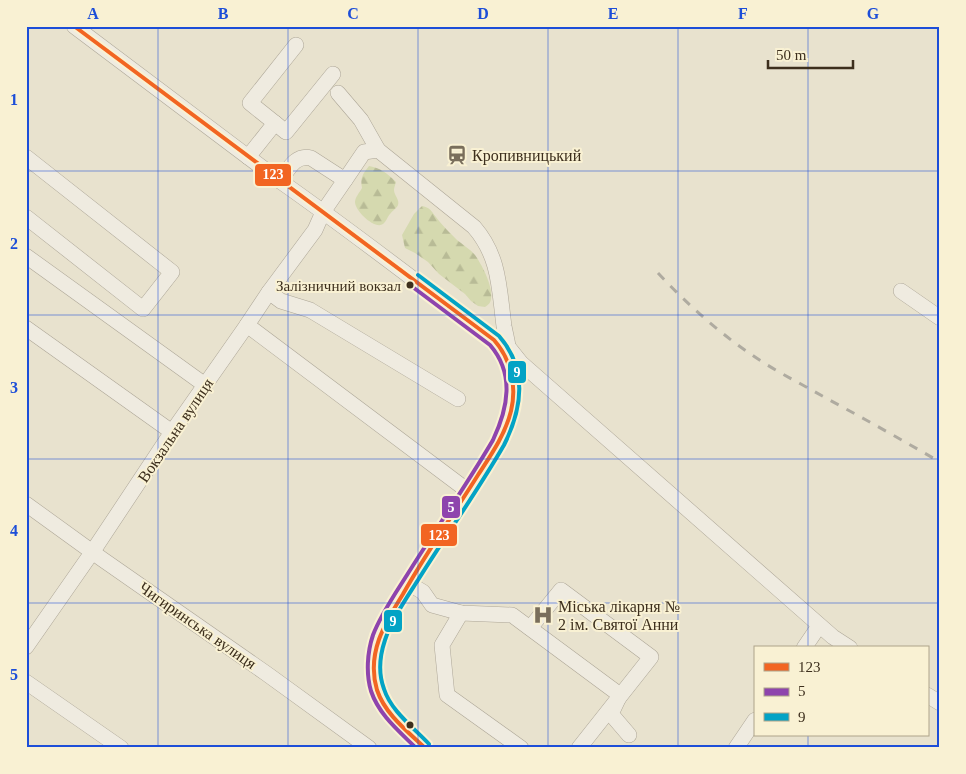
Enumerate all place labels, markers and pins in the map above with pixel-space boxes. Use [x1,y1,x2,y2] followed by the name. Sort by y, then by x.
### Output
[446,144,468,166] station icon: Кропивницький
[472,147,582,165] place label: Кропивницький
[276,278,402,294] place label: Залізничний вокзал
[405,280,415,290] marker: Залізничний вокзал
[558,598,680,633] place label: Міська лікарня № 2 ім. Святої Анни
[532,604,554,626] hospital icon: Міська лікарня № 2 ім. Святої Анни
[405,720,415,730] unlabelled marker

